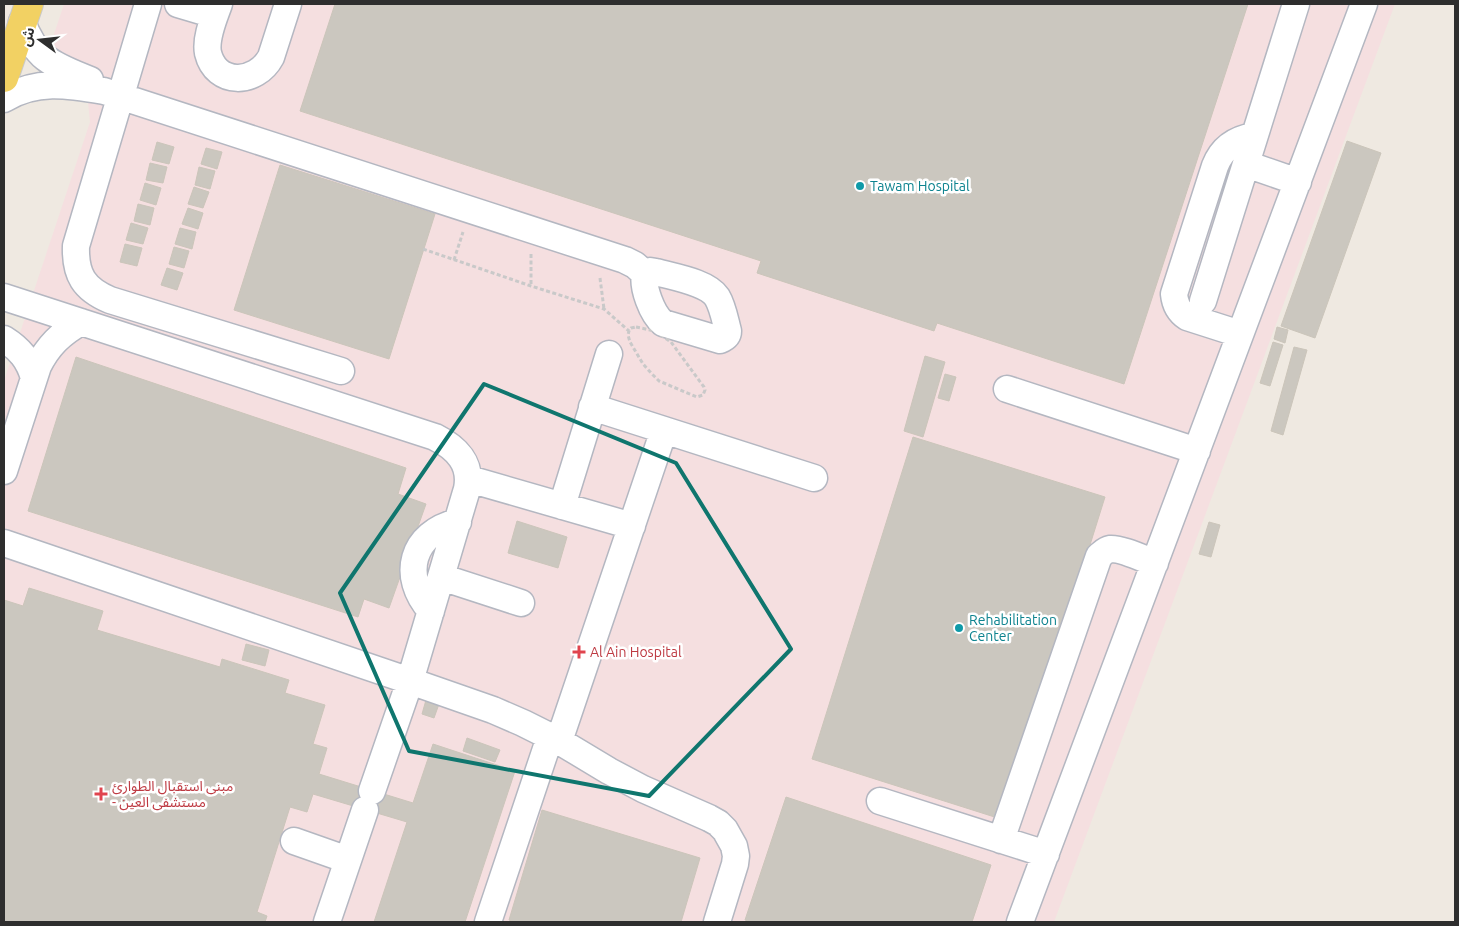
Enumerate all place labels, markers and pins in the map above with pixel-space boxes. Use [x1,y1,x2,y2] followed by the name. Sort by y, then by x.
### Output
[870,178,970,194] place label: Tawam Hospital
[854,180,866,192] marker: Tawam Hospital
[969,612,1057,644] place label: Rehabilitation Center
[953,622,965,634] marker: Rehabilitation Center
[590,644,682,660] place label: Al Ain Hospital
[572,645,586,659] marker: Al Ain Hospital
[112,778,233,811] place label: مبنى استقبال الطوارئ - مستشفى العين
[94,787,108,801] marker: مبنى استقبال الطوارئ - مستشفى العين

